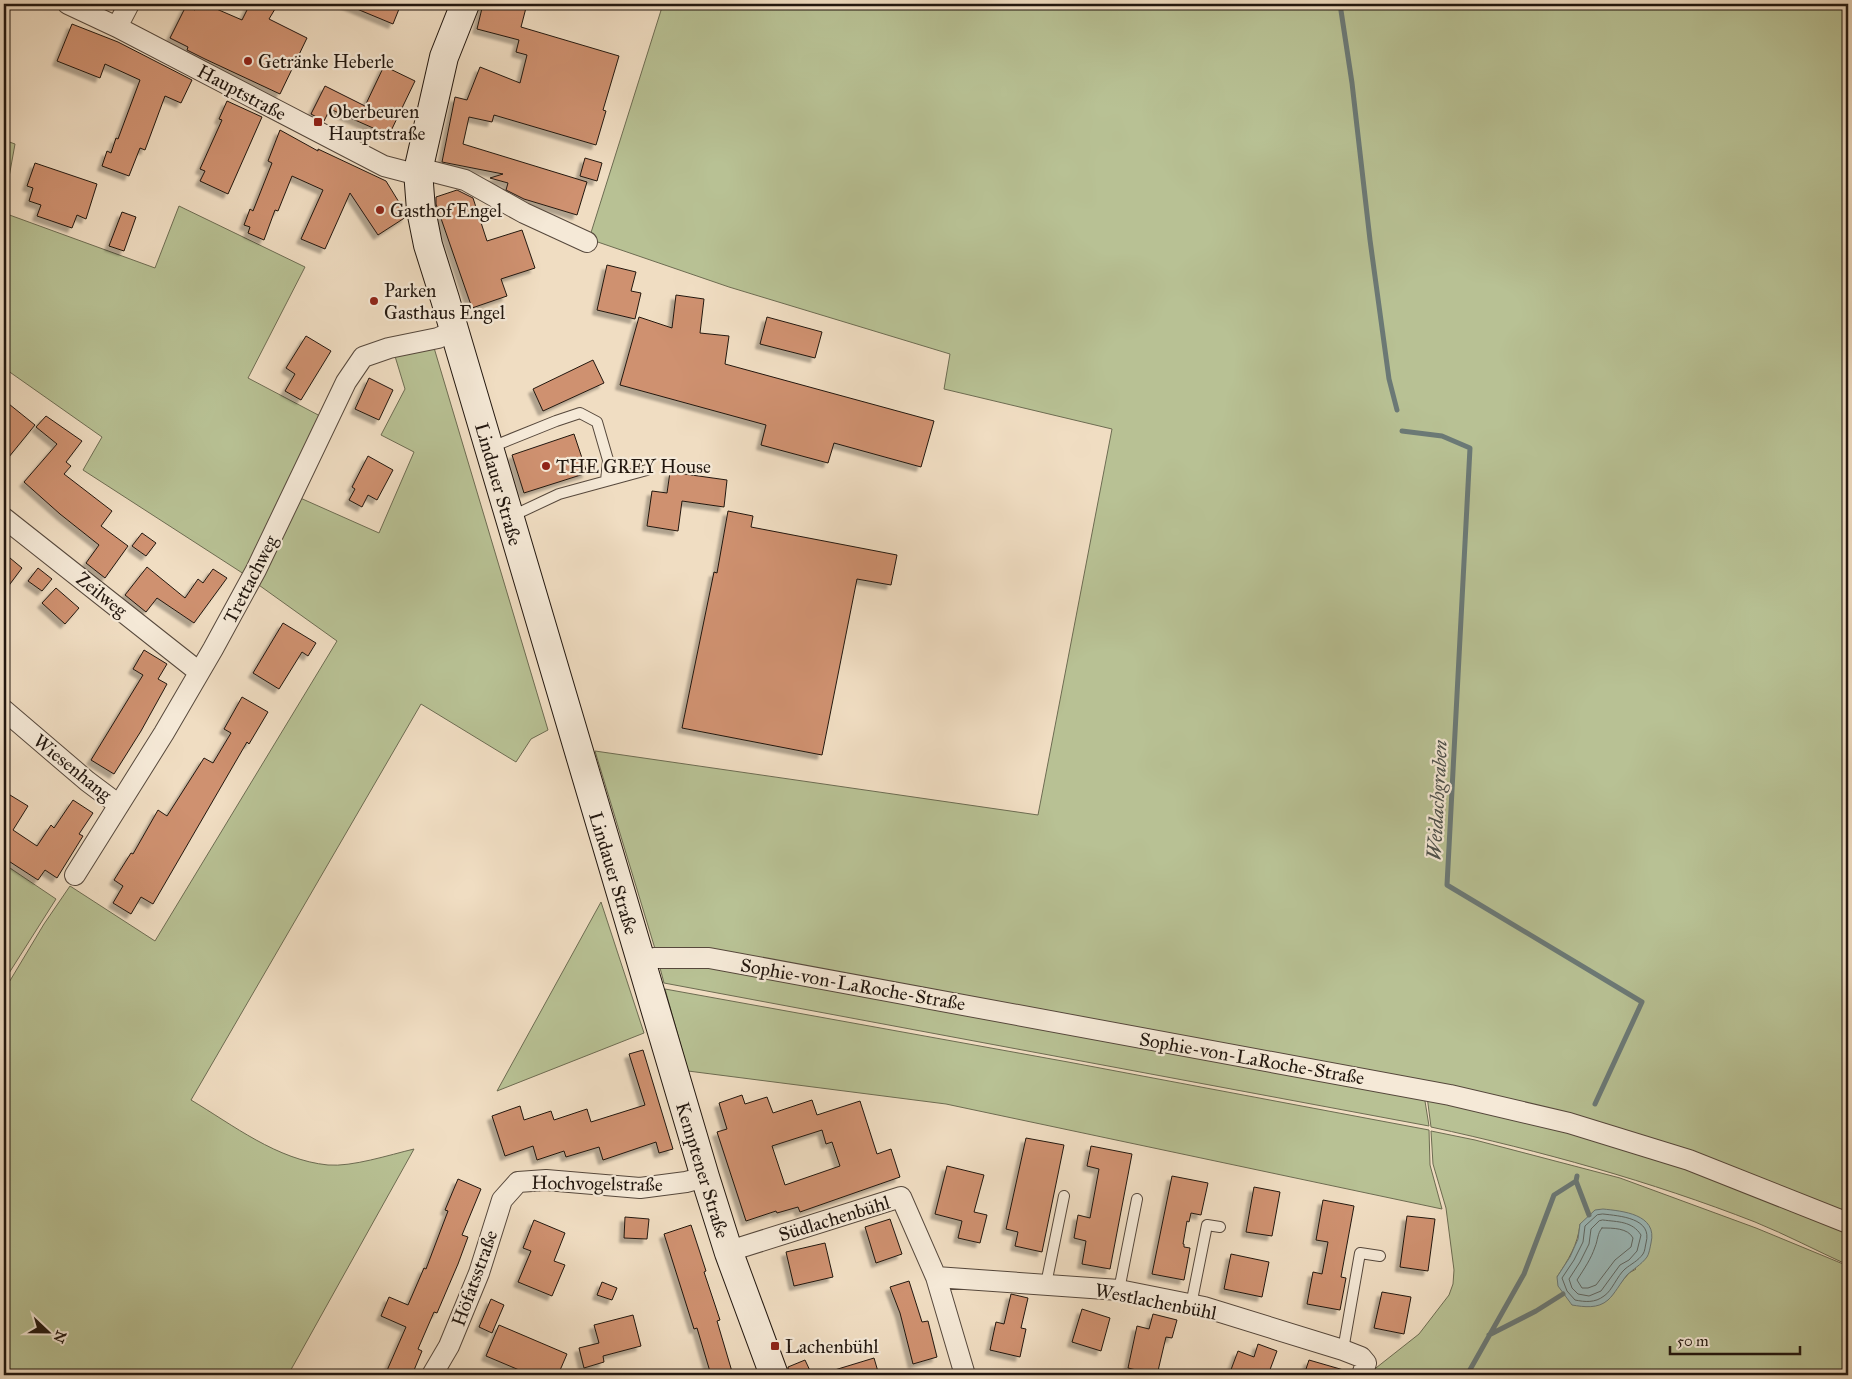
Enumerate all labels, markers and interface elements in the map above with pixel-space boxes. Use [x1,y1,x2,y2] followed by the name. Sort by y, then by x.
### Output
[258,50,394,73] place label: Getränke Heberle
[242,55,254,67] marker: Getränke Heberle
[193,59,290,125] street label: Hauptstraße
[328,100,425,145] place label: Oberbeuren Hauptstraße
[312,116,324,128] marker: Oberbeuren Hauptstraße
[390,199,503,223] place label: Gasthof Engel
[374,204,386,216] marker: Gasthof Engel
[384,279,506,325] place label: Parken Gasthaus Engel
[368,295,380,307] marker: Parken Gasthaus Engel
[470,420,527,548] street label: Lindauer Straße
[556,455,711,478] place label: THE GREY House
[540,460,552,472] marker: THE GREY House
[218,531,284,628] street label: Trettachweg
[71,567,132,623] street label: Zeilweg
[28,729,117,807] street label: Wiesenhang
[1422,739,1452,861] water label: Weidachgraben
[584,809,643,937] street label: Lindauer Straße
[739,953,967,1016] street label: Sophie-von-LaRoche-Straße
[1138,1027,1366,1090] street label: Sophie-von-LaRoche-Straße
[671,1099,734,1241] street label: Kemptener Straße
[531,1171,663,1197] street label: Hochvogelstraße
[776,1190,893,1246] street label: Südlachenbühl
[446,1227,502,1329] street label: Höfatsstraße
[1093,1278,1220,1325] street label: Westlachenbühl
[22,1306,72,1356] north arrow
[1670,1324,1800,1356] scale bar
[49,1328,70,1345] text: N
[1677,1332,1709,1350] text: 50 m
[785,1335,880,1358] place label: Lachenbühl
[769,1340,781,1352] marker: Lachenbühl

